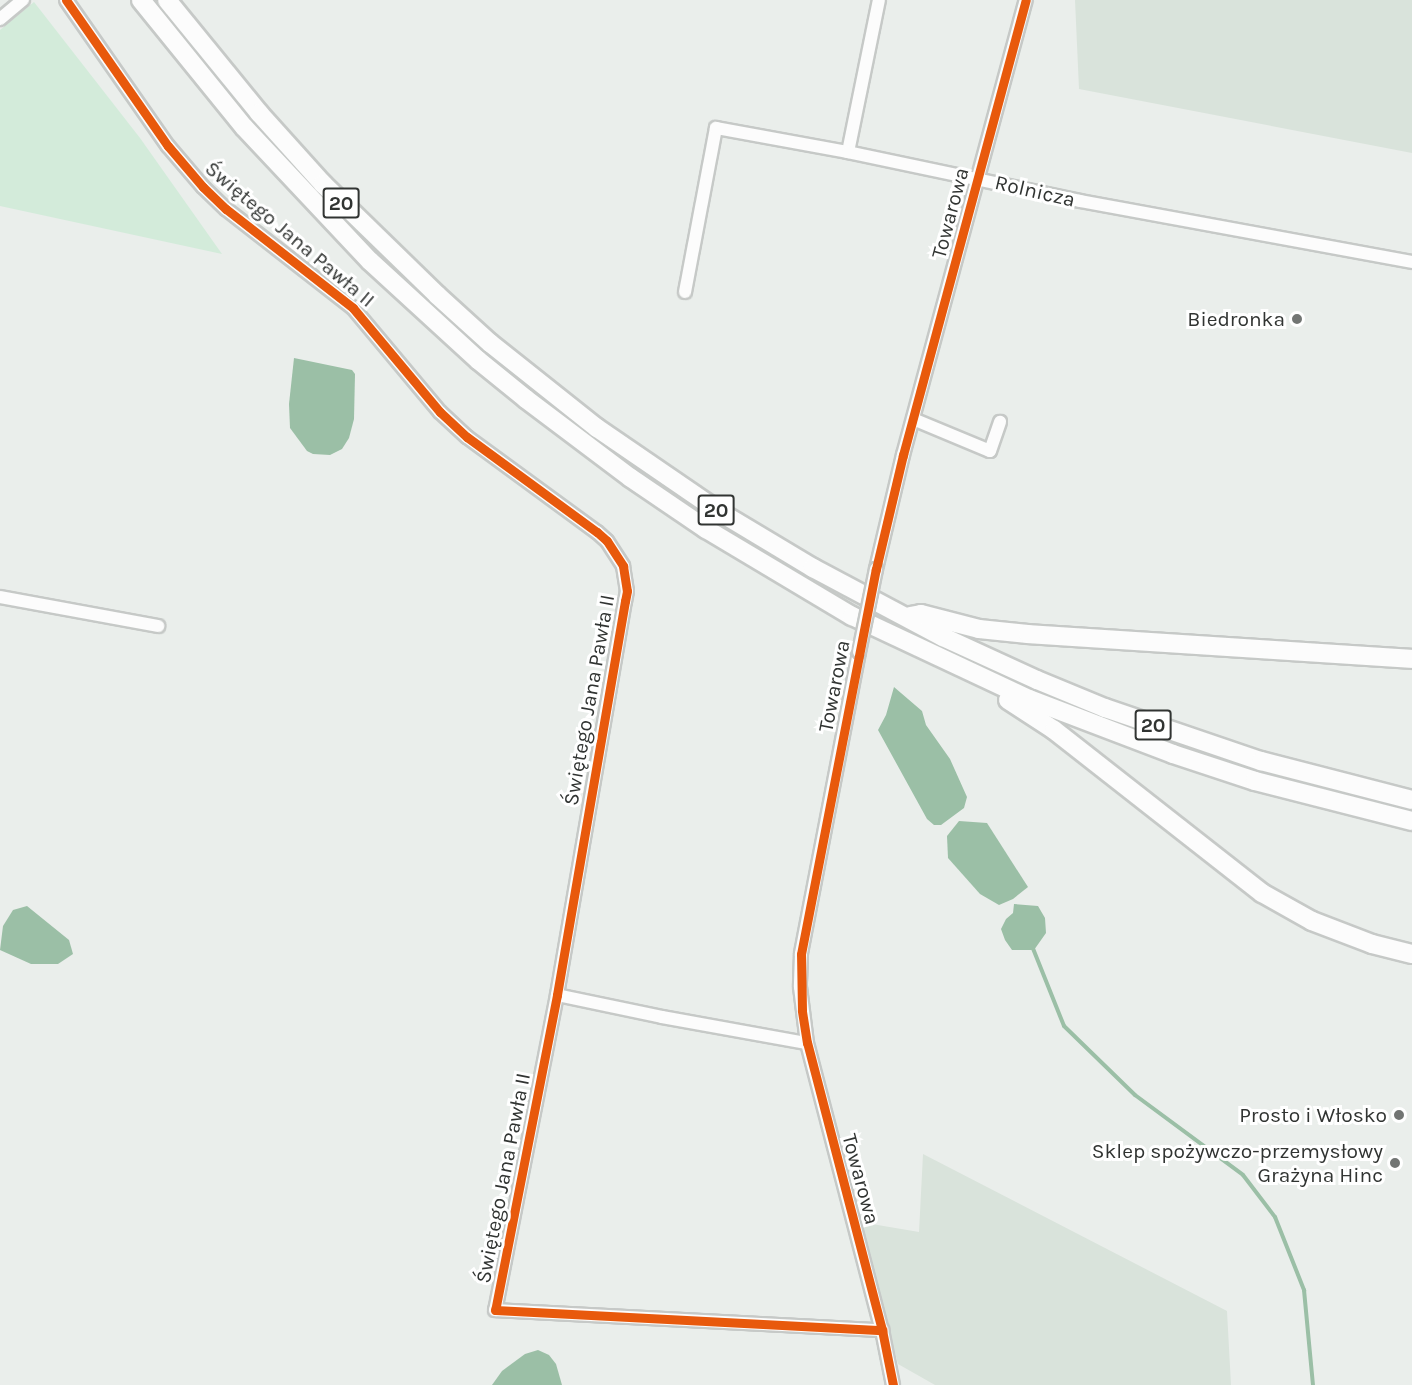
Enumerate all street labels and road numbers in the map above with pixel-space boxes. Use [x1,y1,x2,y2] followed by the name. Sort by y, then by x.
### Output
[200,156,380,312] street label: Świętego Jana Pawła II
[926,165,974,261] street label: Towarowa
[992,170,1078,212] street label: Rolnicza
[322,186,360,220] road number: 20
[696,493,736,527] road number: 20
[558,593,620,807] street label: Świętego Jana Pawła II
[813,638,855,734] street label: Towarowa
[1134,708,1172,742] road number: 20
[470,1071,536,1285] street label: Świętego Jana Pawła II
[837,1131,885,1227] street label: Towarowa

